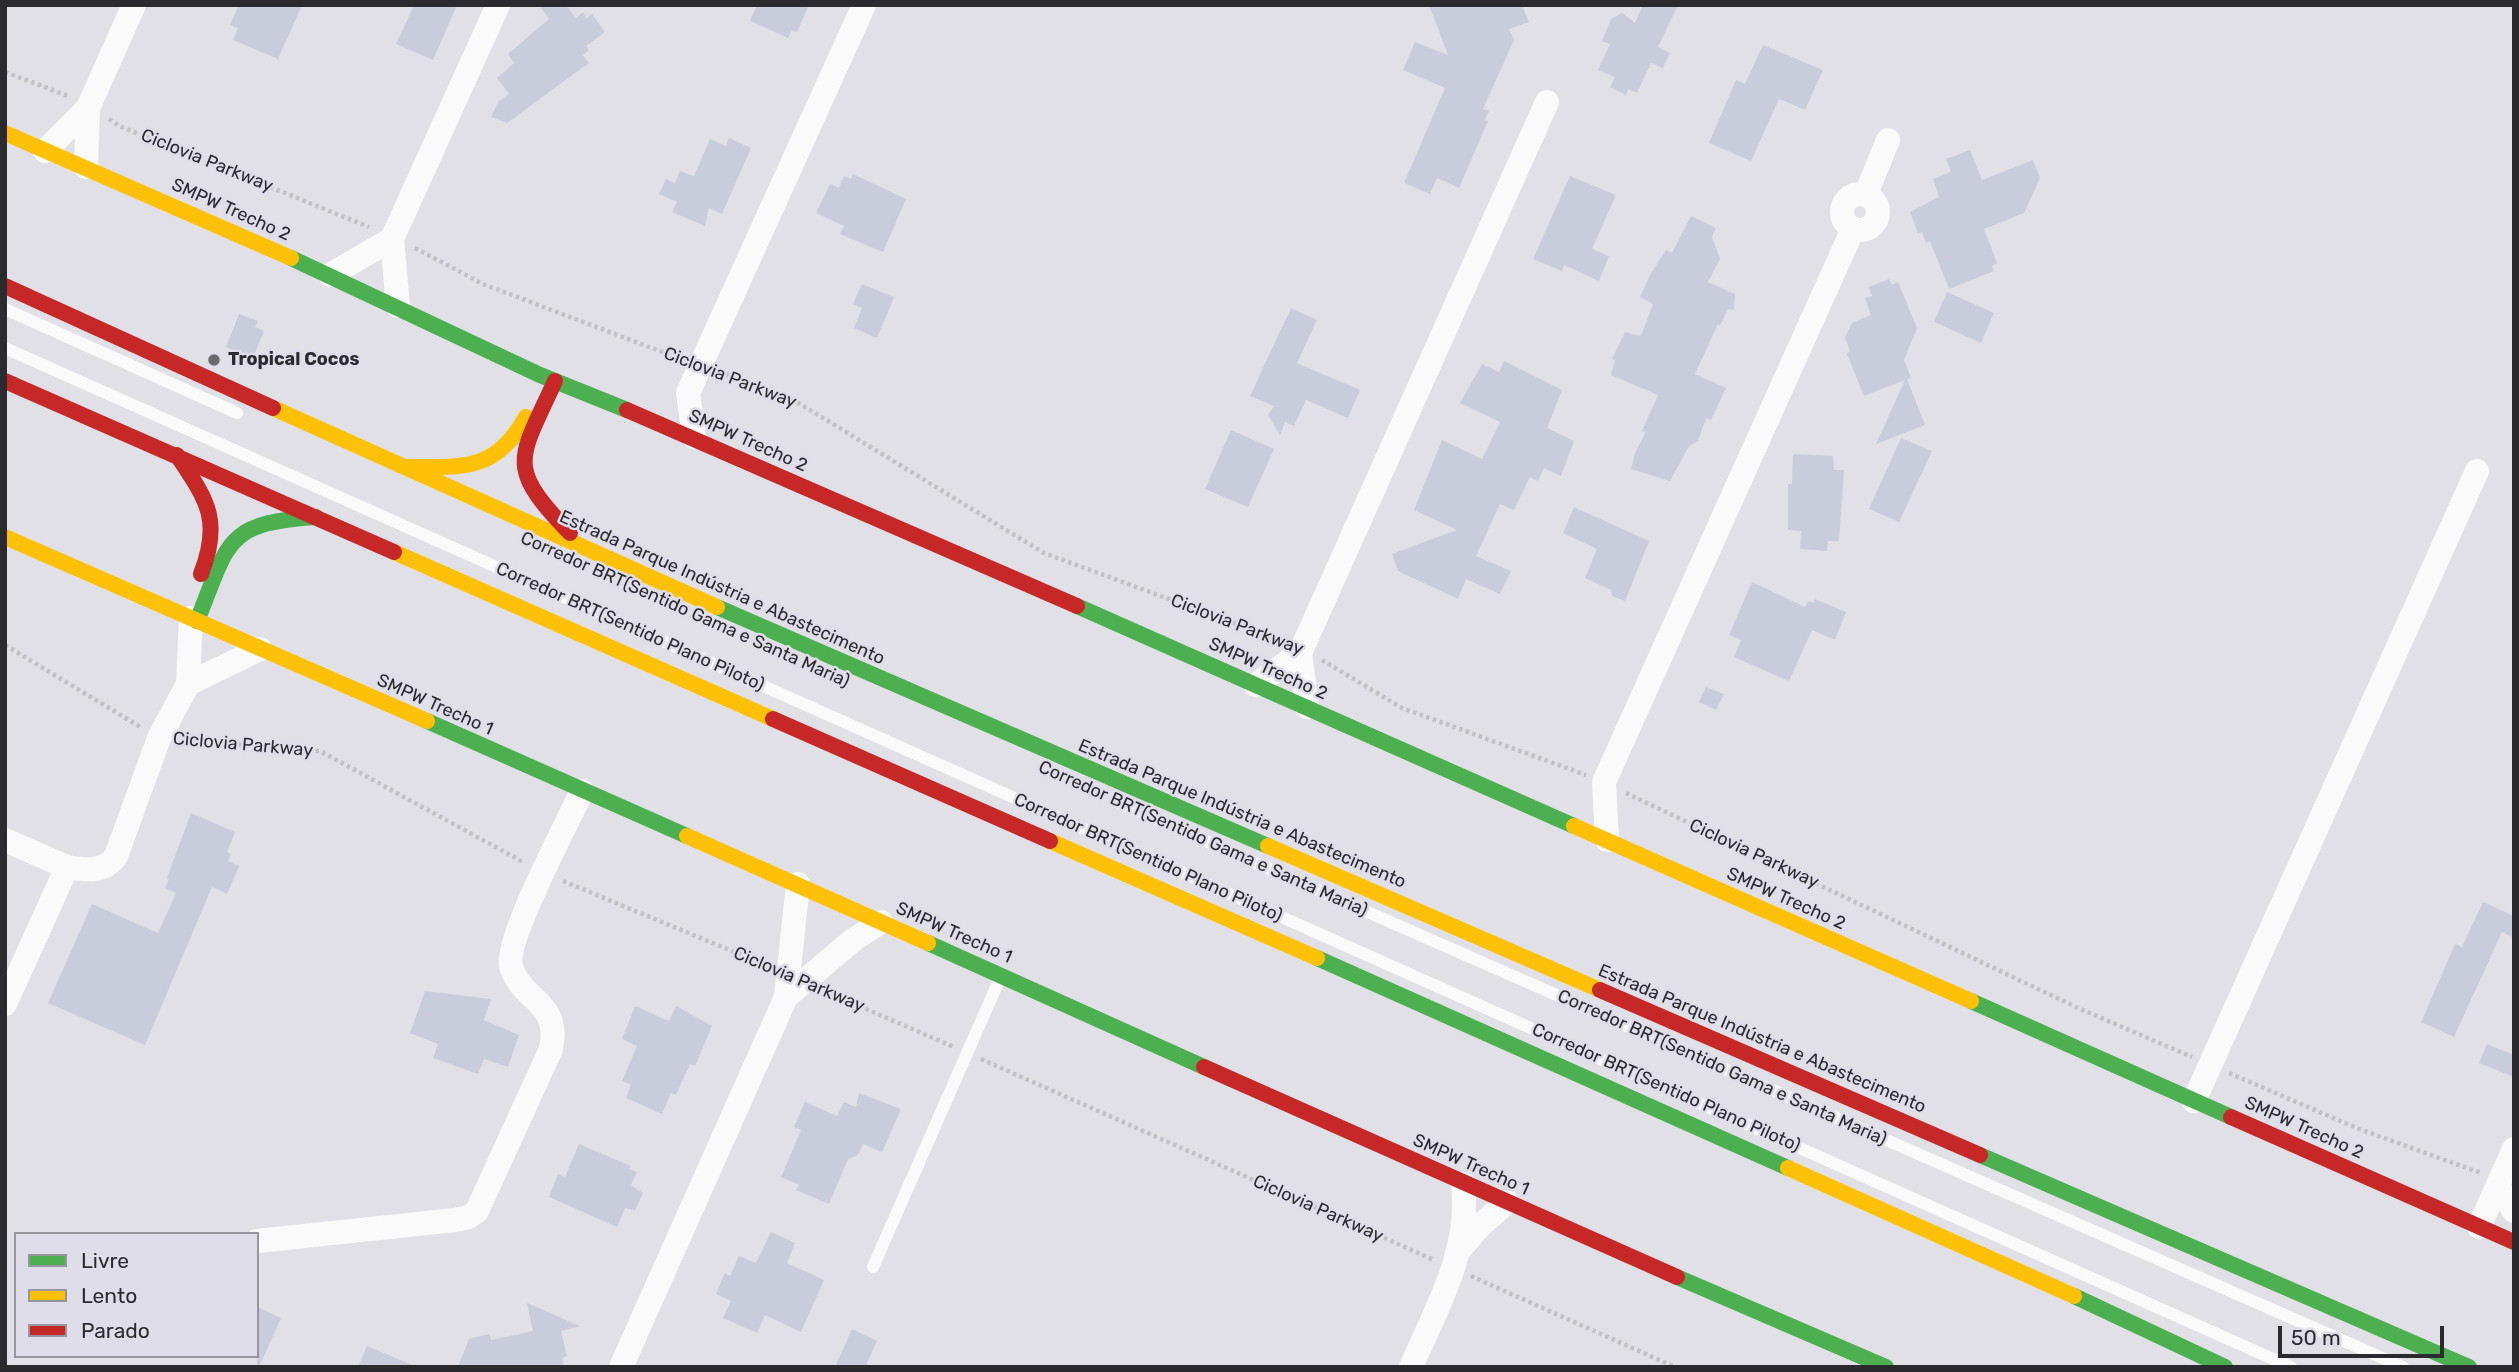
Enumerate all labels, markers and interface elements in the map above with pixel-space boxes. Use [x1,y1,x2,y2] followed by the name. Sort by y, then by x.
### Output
[138,125,276,197] street label: Ciclovia Parkway
[168,174,294,246] street label: SMPW Trecho 2
[660,343,800,413] street label: Ciclovia Parkway
[228,349,359,371] place label: Tropical Cocos
[206,352,222,368] marker: Tropical Cocos
[685,405,811,477] street label: SMPW Trecho 2
[556,506,888,670] street label: Estrada Parque Indústria e Abastecimento
[517,527,853,693] street label: Corredor BRT(Sentido Gama e Santa Maria)
[492,558,768,696] street label: Corredor BRT(Sentido Plano Piloto)
[1167,590,1307,660] street label: Ciclovia Parkway
[1205,633,1331,705] street label: SMPW Trecho 2
[374,670,496,740] street label: SMPW Trecho 1
[172,728,314,762] street label: Ciclovia Parkway
[1075,735,1409,893] street label: Estrada Parque Indústria e Abastecimento
[1035,756,1371,922] street label: Corredor BRT(Sentido Gama e Santa Maria)
[1010,789,1286,927] street label: Corredor BRT(Sentido Plano Piloto)
[1686,815,1822,893] street label: Ciclovia Parkway
[1723,863,1849,935] street label: SMPW Trecho 2
[893,898,1015,968] street label: SMPW Trecho 1
[730,943,868,1017] street label: Ciclovia Parkway
[1595,960,1929,1118] street label: Estrada Parque Indústria e Abastecimento
[1554,985,1890,1151] street label: Corredor BRT(Sentido Gama e Santa Maria)
[1528,1019,1804,1157] street label: Corredor BRT(Sentido Plano Piloto)
[2241,1092,2367,1164] street label: SMPW Trecho 2
[1410,1130,1532,1200] street label: SMPW Trecho 1
[1249,1171,1387,1247] street label: Ciclovia Parkway
[14,1232,259,1358] legend
[81,1248,129,1273] text: Livre
[81,1283,137,1308] text: Lento
[2281,1312,2447,1356] scale bar
[81,1318,150,1343] text: Parado
[2291,1325,2341,1350] text: 50 m

